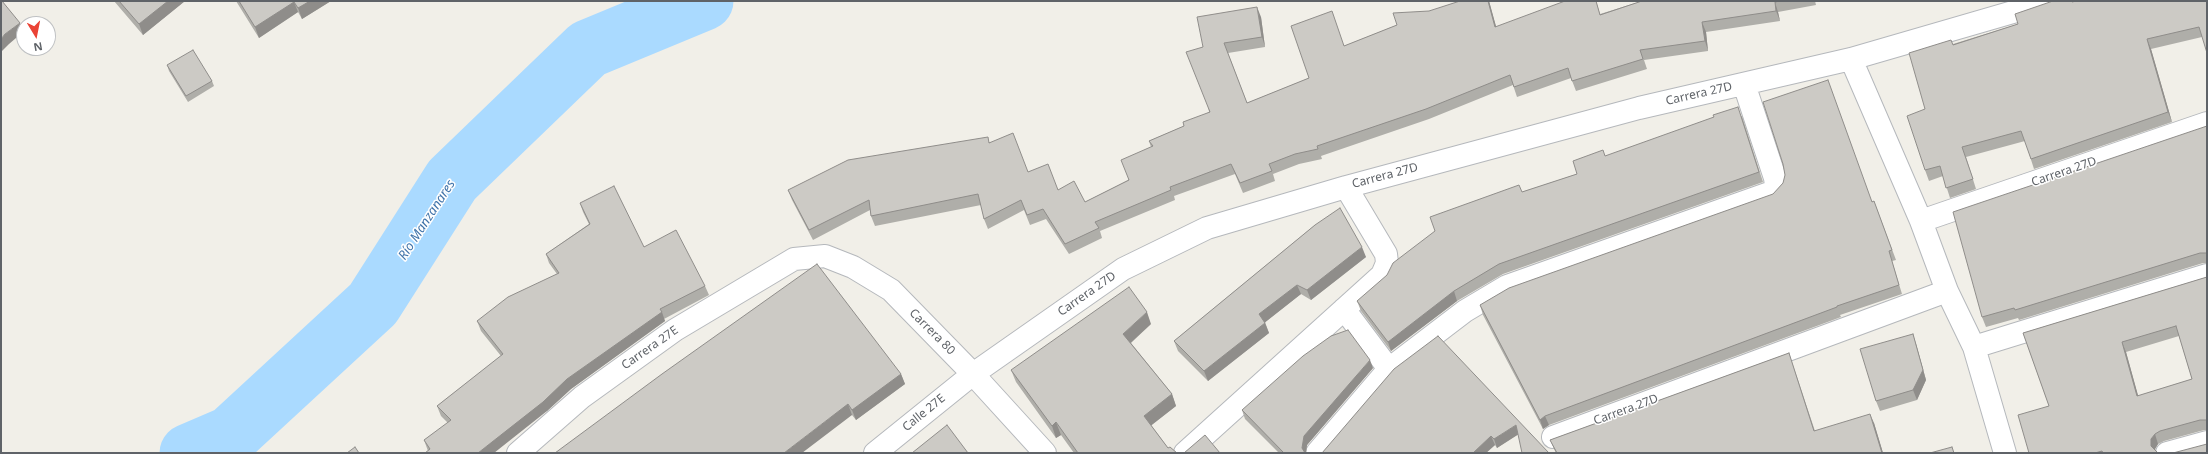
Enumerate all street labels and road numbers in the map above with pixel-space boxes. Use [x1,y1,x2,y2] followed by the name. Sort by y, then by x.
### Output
[1664,79,1734,109] street label: Carrera 27D
[2030,154,2098,190] street label: Carrera 27D
[1350,160,1420,192] street label: Carrera 27D
[1055,269,1119,319] street label: Carrera 27D
[906,306,958,358] street label: Carrera 80
[619,323,681,373] street label: Carrera 27E
[900,391,948,435] street label: Calle 27E
[1592,392,1660,428] street label: Carrera 27D

